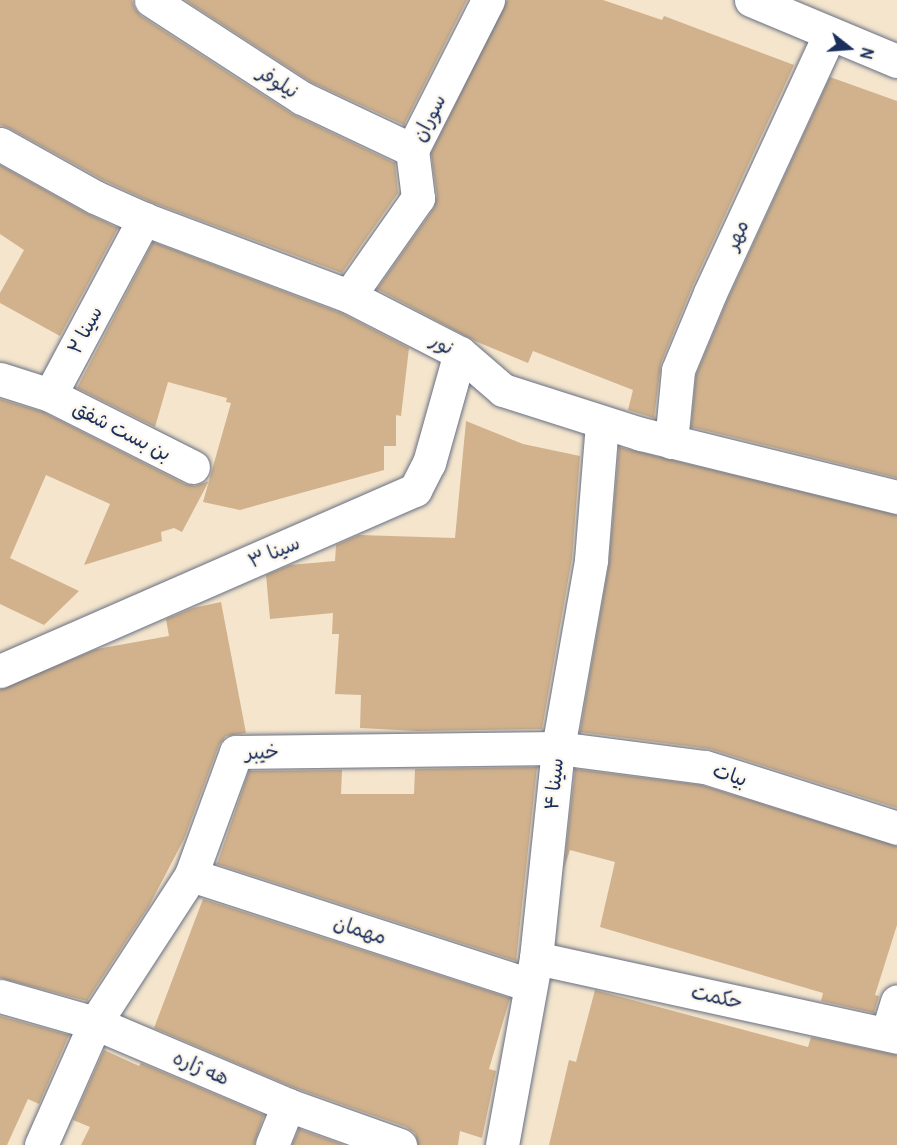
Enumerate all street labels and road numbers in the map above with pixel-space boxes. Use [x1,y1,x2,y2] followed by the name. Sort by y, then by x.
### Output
[253,60,303,104] street label: نیلوفر
[407,90,451,146] street label: سوران
[720,216,754,254] street label: مهر
[62,302,108,358] street label: سینا ۲
[426,328,458,360] street label: نور
[69,396,175,466] street label: بن بست شفق
[245,530,303,574] street label: سینا ۳
[245,739,279,765] street label: خیبر
[539,757,569,811] street label: سینا ۴
[710,758,750,792] street label: بیات
[331,910,389,950] street label: مهمان
[689,980,745,1014] street label: حکمت
[169,1045,233,1091] street label: هه ژاره

